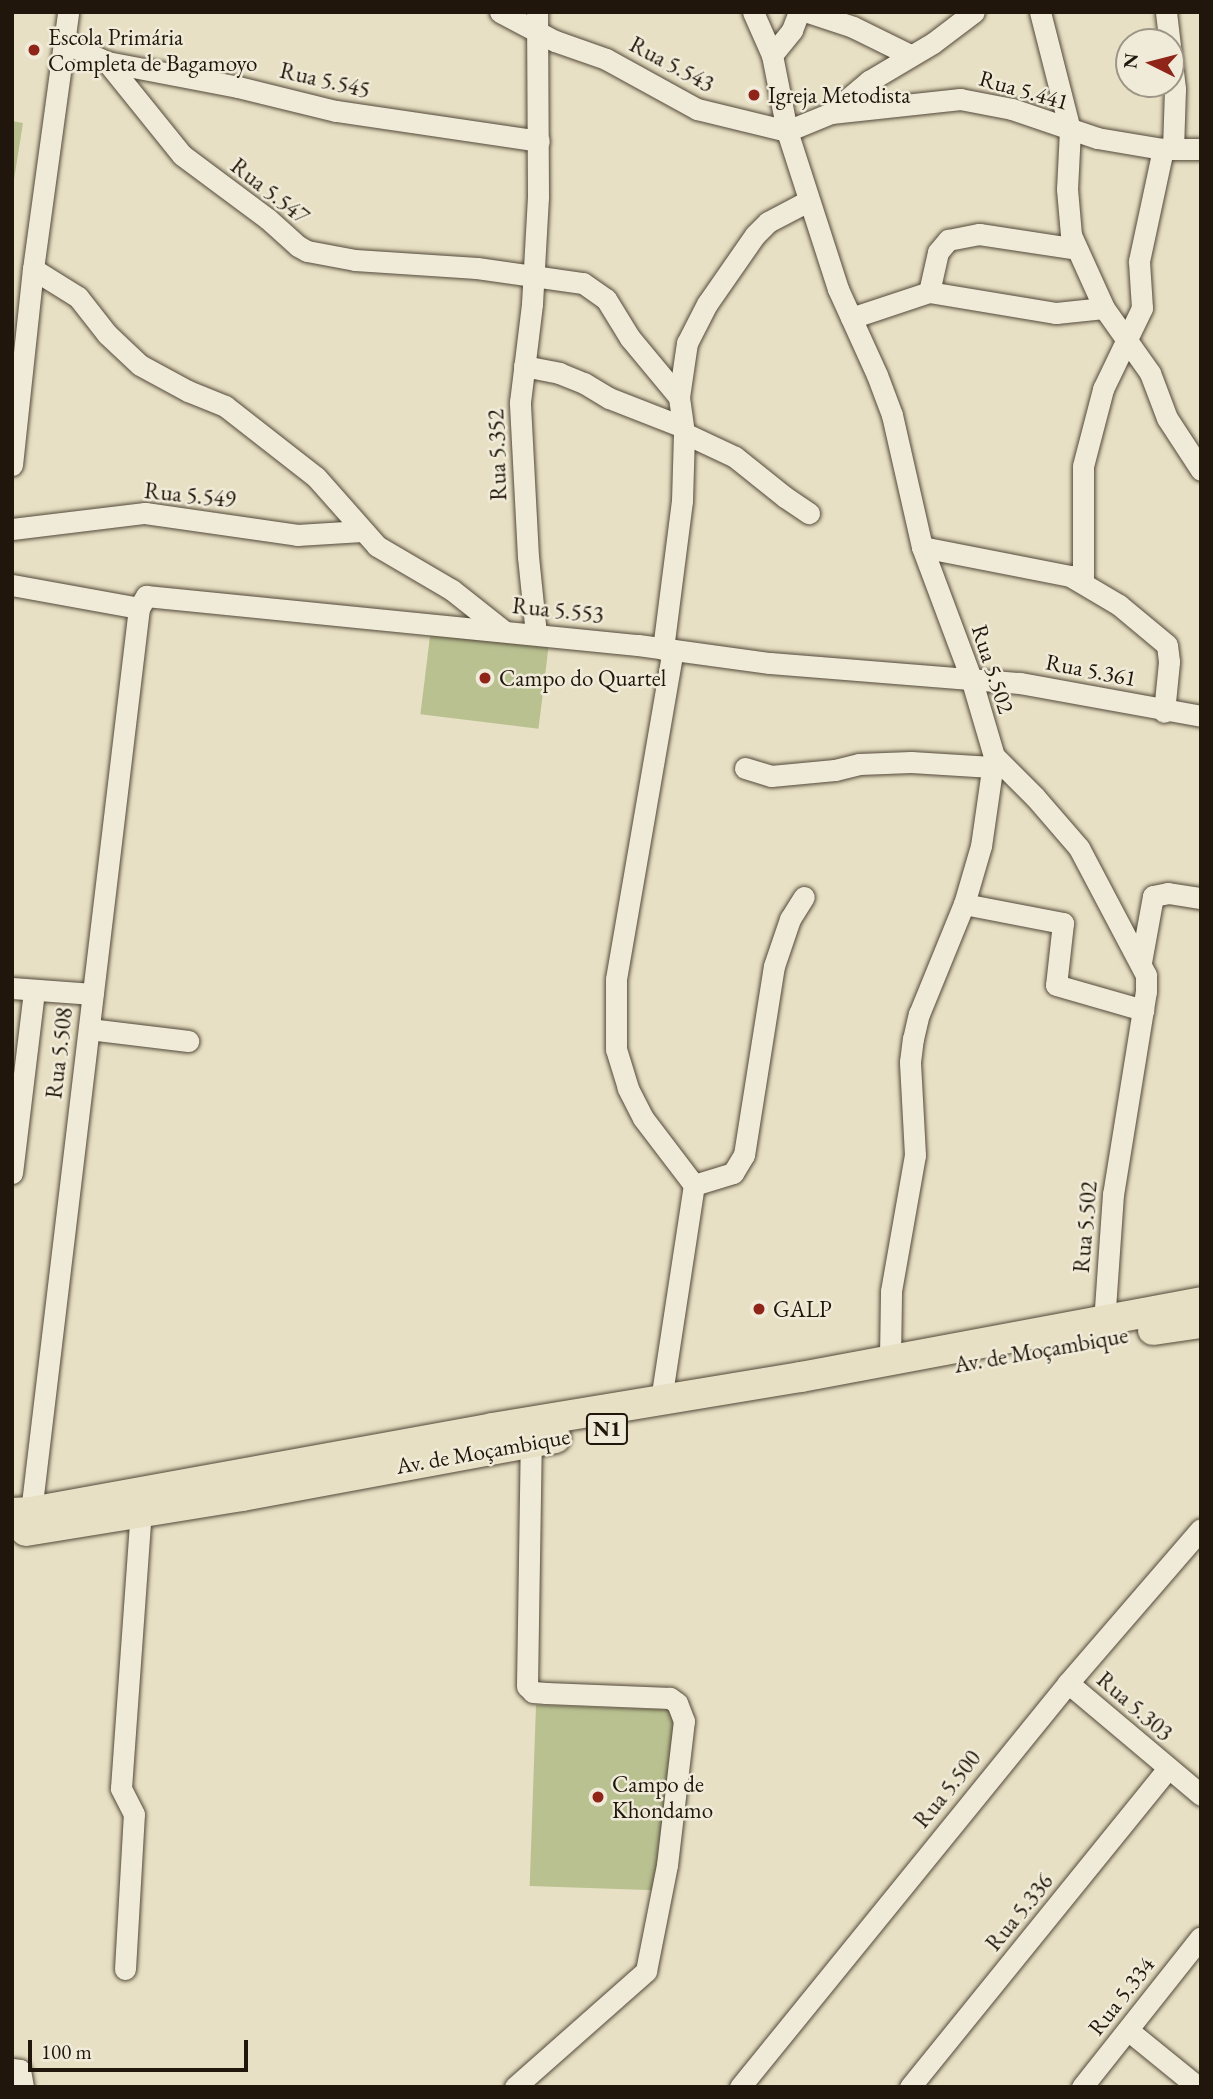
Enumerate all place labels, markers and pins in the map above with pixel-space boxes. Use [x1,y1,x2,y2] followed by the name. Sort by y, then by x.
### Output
[48,23,257,77] place label: Escola Primária Completa de Bagamoyo
[26,42,42,58] marker: Escola Primária Completa de Bagamoyo
[768,81,910,109] place label: Igreja Metodista
[746,87,762,103] marker: Igreja Metodista
[499,664,666,692] place label: Campo do Quartel
[477,670,493,686] marker: Campo do Quartel
[773,1295,832,1323] place label: GALP
[751,1301,767,1317] marker: GALP
[612,1770,713,1824] place label: Campo de Khondamo
[590,1789,606,1805] marker: Campo de Khondamo

